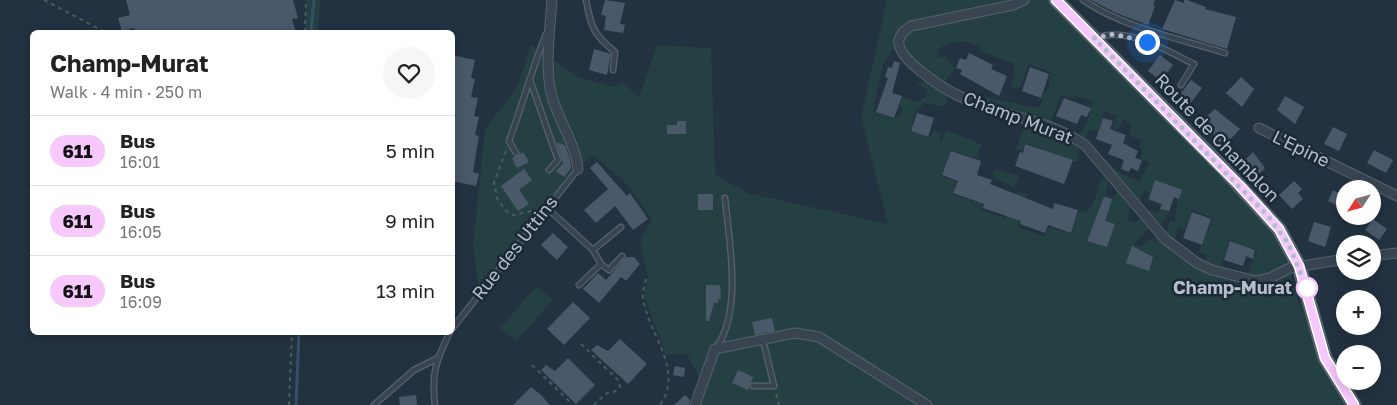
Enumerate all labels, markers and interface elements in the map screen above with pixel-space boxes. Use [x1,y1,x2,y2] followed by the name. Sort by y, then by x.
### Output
[1135,30,1160,55] your location
[383,47,435,99] button: heart
[50,48,209,77] text: Champ-Murat
[1151,69,1285,206] street label: Route de Chamblon
[50,82,202,102] text: Walk · 4 min · 250 m
[961,86,1076,148] street label: Champ Murat
[1269,125,1334,171] street label: L'Epine
[120,129,155,152] text: Bus
[386,139,435,162] text: 5 min
[63,140,92,162] text: 611
[120,152,160,172] text: 16:01
[1336,180,1381,225] north arrow
[1336,180,1381,390] map controls
[467,191,562,304] street label: Rue des Uttins
[120,199,155,222] text: Bus
[385,209,435,232] text: 9 min
[63,210,92,232] text: 611
[120,222,161,242] text: 16:05
[1336,235,1381,280] button: layers
[120,269,155,292] text: Bus
[1173,276,1292,298] place label: Champ-Murat
[1296,277,1318,299] marker: Champ-Murat
[376,279,435,302] text: 13 min
[63,280,92,302] text: 611
[1336,290,1381,335] button: +
[120,292,162,312] text: 16:09
[1336,345,1381,390] button: −

